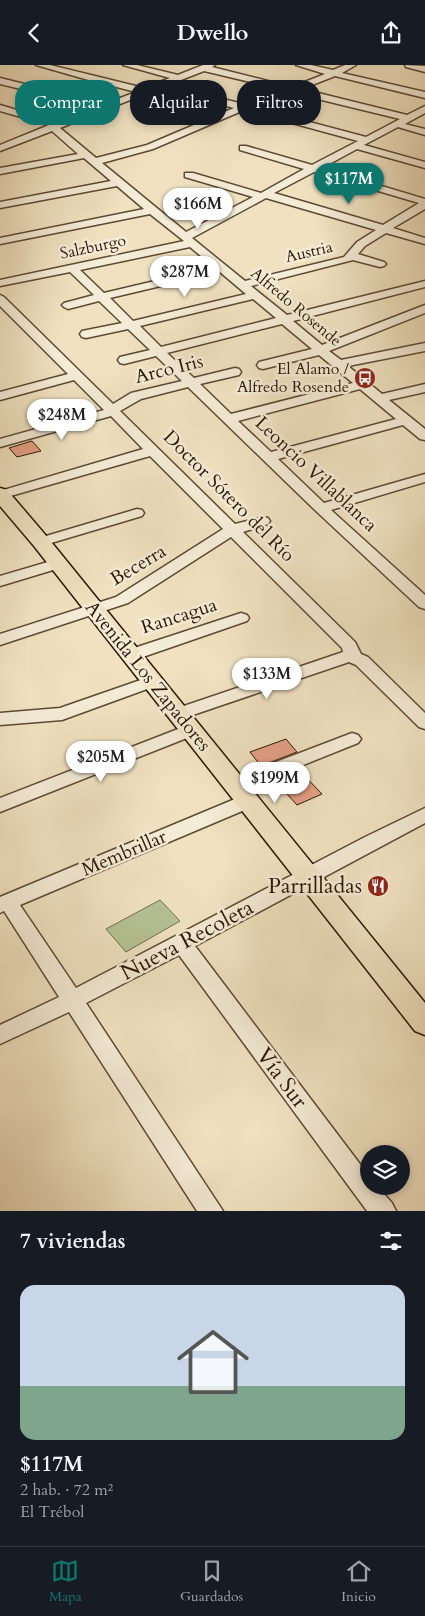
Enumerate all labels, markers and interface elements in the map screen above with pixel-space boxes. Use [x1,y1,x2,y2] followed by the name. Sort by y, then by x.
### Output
[177,18,248,48] text: Dwello
[20,19,48,47] icon: back
[377,19,405,47] icon: share
[15,80,120,125] chip: Comprar
[130,80,227,125] chip: Alquilar
[237,80,321,125] chip: Filtros
[314,163,384,205] pin: $117M
[325,168,373,190] text: $117M
[163,187,233,230] pin: $166M
[174,193,222,215] text: $166M
[58,229,128,265] street label: Salzburgo
[283,236,335,268] street label: Austria
[150,255,220,298] pin: $287M
[161,261,209,283] text: $287M
[246,263,346,351] street label: Alfredo Rosende
[132,348,206,390] street label: Arco Iris
[237,358,350,398] place label: El Alamo / Alfredo Rosende
[353,366,377,390] bus stop icon: El Alamo / Alfredo Rosende
[27,399,97,441] pin: $248M
[38,404,86,426] text: $248M
[249,410,383,538] street label: Leoncio Villablanca
[157,424,301,568] street label: Doctor Sótero del Río
[105,538,171,592] street label: Becerra
[138,592,220,640] street label: Rancagua
[79,595,217,757] street label: Avenida Los Zapadores
[232,657,302,700] pin: $133M
[243,663,291,685] text: $133M
[66,741,136,783] pin: $205M
[77,746,125,768] text: $205M
[240,761,310,804] pin: $199M
[251,767,299,789] text: $199M
[78,823,171,883] street label: Membrillar
[268,871,362,901] place label: Parrilladas
[366,874,390,898] restaurant icon: Parrilladas
[115,892,259,988] street label: Nueva Recoleta
[249,1041,315,1115] street label: Vía Sur
[360,1145,410,1195] map controls
[360,1145,410,1195] button: layers
[20,1227,126,1256] text: 7 viviendas
[377,1227,405,1255] icon: filters
[168,1317,258,1407] icon: home
[20,1450,83,1479] text: $117M
[20,1479,113,1501] text: 2 hab. · 72 m²
[20,1501,84,1523] text: El Trébol
[49,1557,82,1606] tab: Mapa
[180,1557,243,1606] tab: Guardados
[341,1557,376,1606] tab: Inicio

